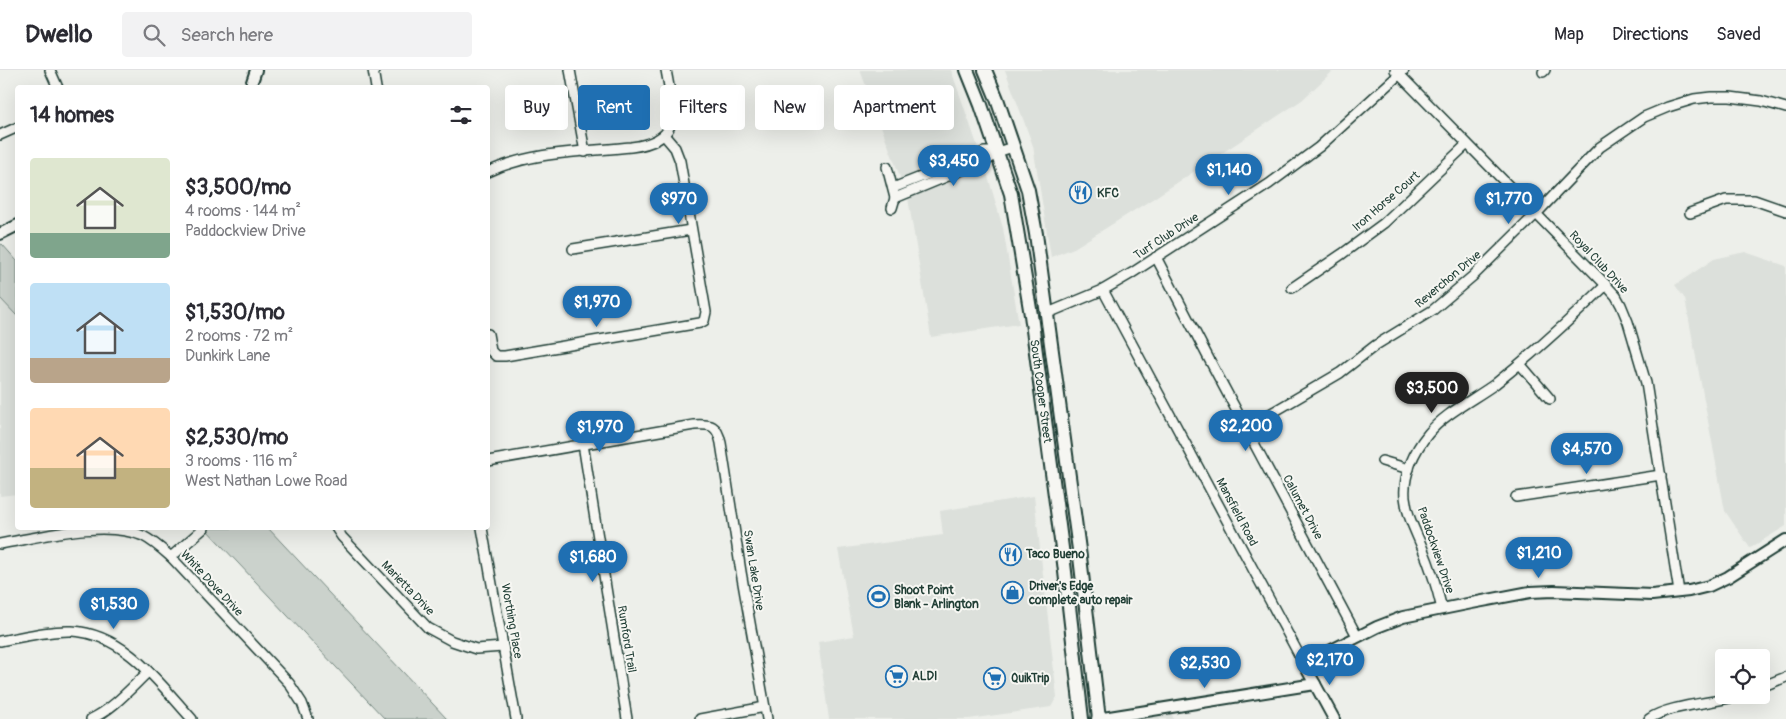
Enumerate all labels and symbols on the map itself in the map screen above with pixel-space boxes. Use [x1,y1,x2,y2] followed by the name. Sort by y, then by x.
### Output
[913,144,995,187] pin: $3,450
[1188,154,1270,196] pin: $1,140
[1350,168,1423,235] street label: Iron Horse Court
[1069,181,1093,205] restaurant icon: KFC
[649,182,709,225] pin: $970
[1468,182,1550,225] pin: $1,770
[1097,186,1119,201] place label: KFC
[1131,210,1202,263] street label: Turf Club Drive
[1566,228,1631,297] street label: Royal Club Drive
[1412,247,1484,311] street label: Reverchon Drive
[556,286,638,328] pin: $1,970
[1026,339,1055,444] street label: South Cooper Street
[1391,372,1473,414] pin: $3,500
[559,410,641,453] pin: $1,970
[1205,410,1287,452] pin: $2,200
[1546,432,1628,475] pin: $4,570
[1279,472,1326,542] street label: Calumet Drive
[1212,476,1261,549] street label: Mansfield Road
[1414,505,1457,595] street label: Paddockview Drive
[740,529,767,611] street label: Swan Lake Drive
[1498,536,1580,579] pin: $1,210
[552,540,634,583] pin: $1,680
[998,542,1022,566] restaurant icon: Taco Bueno
[177,547,246,620] street label: White Dove Drive
[1025,547,1085,562] place label: Taco Bueno
[378,558,437,619] street label: Marietta Drive
[1028,579,1133,608] place label: Driver's Edge complete auto repair
[1001,581,1025,605] shop icon: Driver's Edge complete auto repair
[498,582,526,660] street label: Worthing Place
[894,583,979,612] place label: Shoot Point Blank - Arlington
[866,585,890,609] sports icon: Shoot Point Blank - Arlington
[73,588,155,630] pin: $1,530
[614,605,639,674] street label: Rumford Trail
[1289,644,1371,686] pin: $2,170
[1164,646,1246,689] pin: $2,530
[884,664,908,688] supermarket icon: ALDI
[983,666,1007,690] supermarket icon: QuikTrip
[912,669,937,684] place label: ALDI
[1011,671,1050,686] place label: QuikTrip

